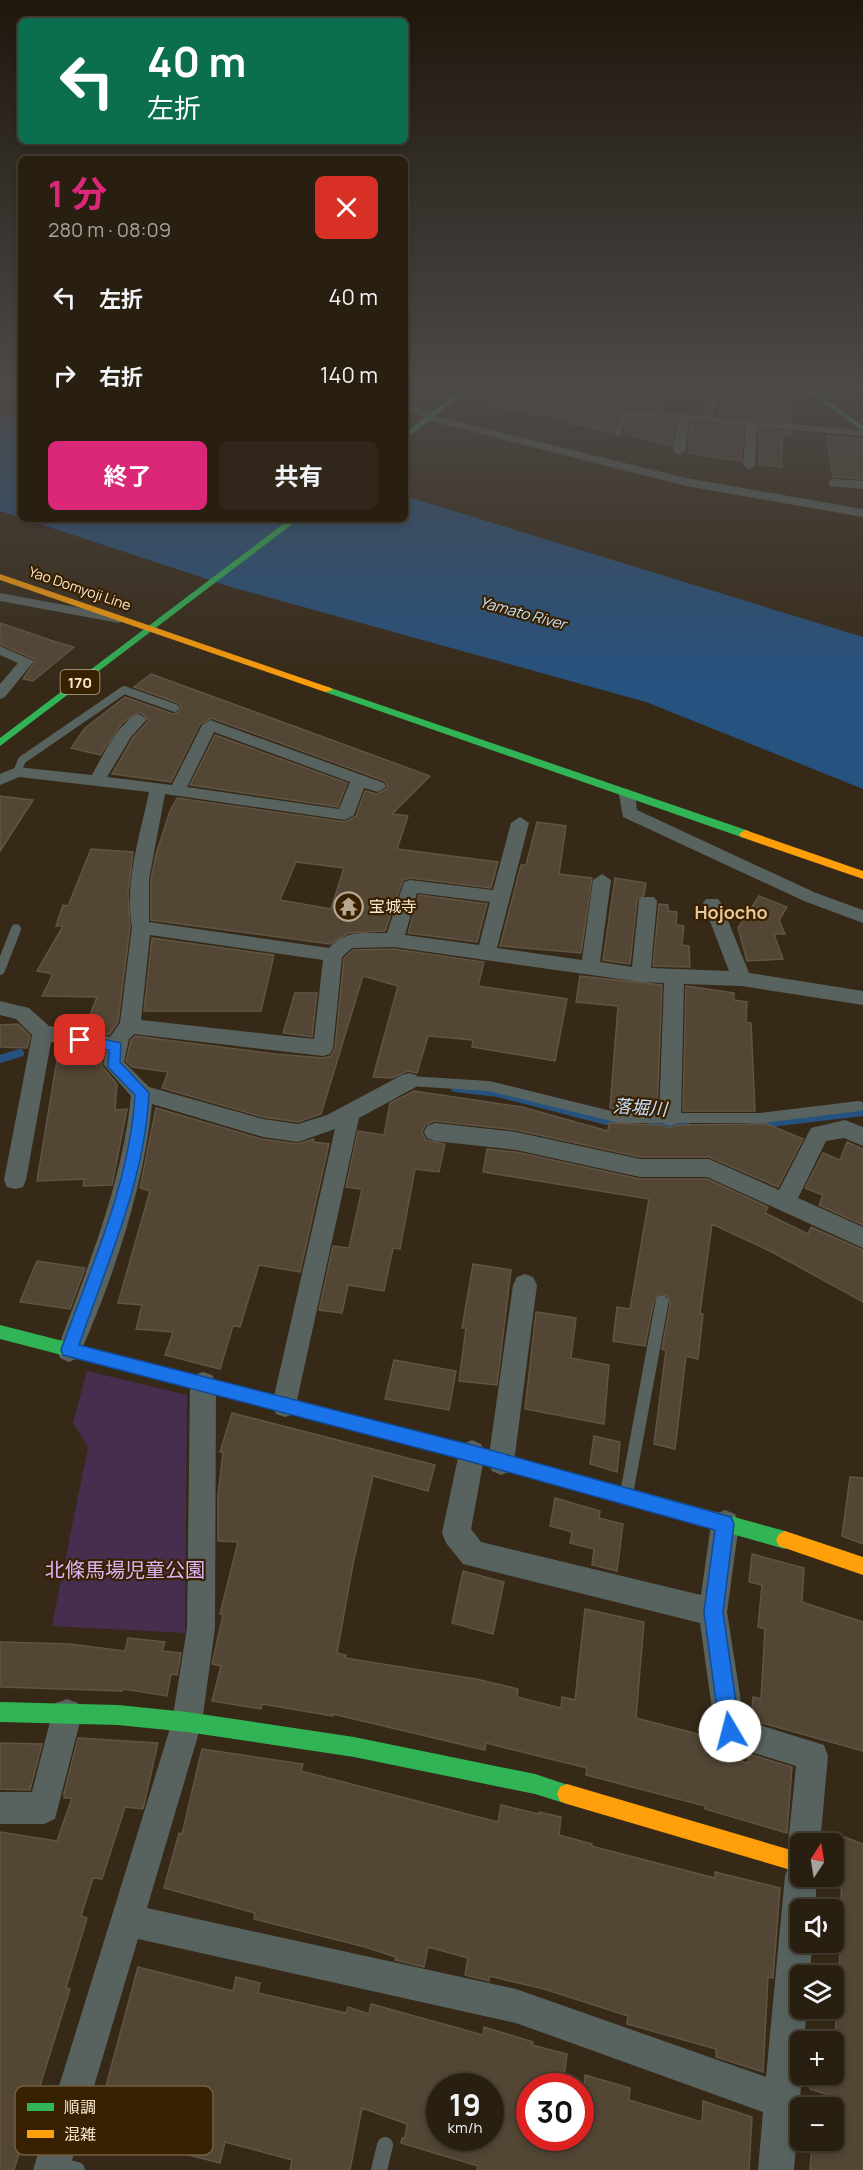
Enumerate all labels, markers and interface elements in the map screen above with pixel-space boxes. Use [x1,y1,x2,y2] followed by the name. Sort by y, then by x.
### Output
[147,32,246,90] text: 40 m
[48,42,126,120] icon: left
[147,89,201,126] text: 左折
[48,169,107,218] text: 1 分
[315,176,378,239] button: close
[48,216,171,243] text: 280 m · 08:09
[48,281,81,314] icon: left
[329,282,378,312] text: 40 m
[99,284,143,314] text: 左折
[48,359,81,392] icon: right
[320,360,378,390] text: 140 m
[99,362,143,392] text: 右折
[48,441,207,510] button: 終了
[219,441,378,510] button: 共有
[26,562,134,614] street label: Yao Domyoji Line
[478,591,571,635] water label: Yamato River
[60,670,100,694] road number: 170
[332,890,364,922] temple icon: 宝城寺
[369,895,417,917] place label: 宝城寺
[694,900,768,924] district label: Hojocho
[54,1014,105,1065] pin
[63,1023,96,1056] icon: arrive
[612,1093,670,1121] water label: 落堀川
[45,1556,205,1583] park label: 北條馬場児童公園
[698,1699,762,1763] position arrow
[790,1833,844,1887] north arrow
[790,1833,844,2151] map controls
[790,1899,844,1953] button: sound
[790,1965,844,2019] button: layers
[790,2031,844,2085] button: +
[516,2073,594,2151] speed limit sign: 30
[449,2084,481,2125] text: 19
[15,2086,213,2155] legend
[64,2096,96,2118] text: 順調
[790,2097,844,2151] button: −
[448,2117,482,2138] text: km/h
[64,2123,96,2145] text: 混雑

